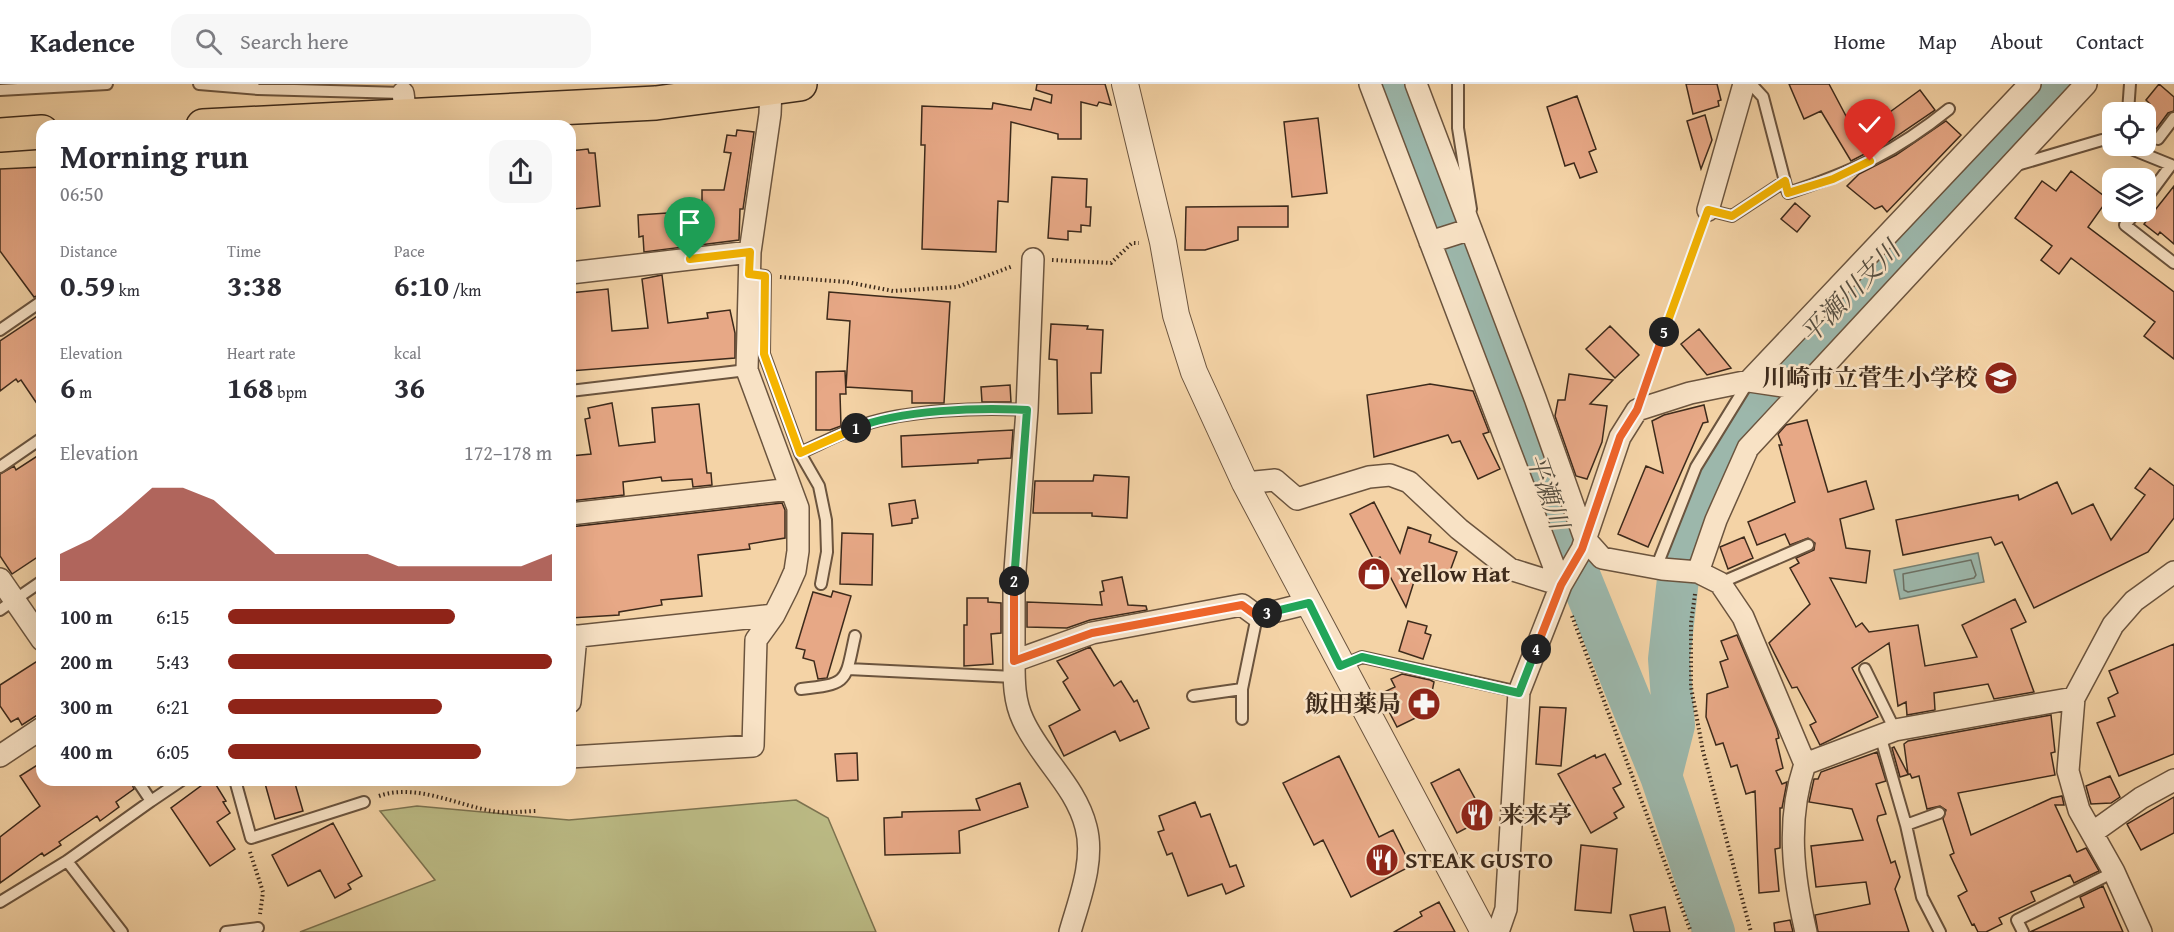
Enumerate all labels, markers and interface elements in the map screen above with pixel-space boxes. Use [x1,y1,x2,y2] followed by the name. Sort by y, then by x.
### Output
[171,14,591,68] search box
[30,21,135,62] text: Kadence
[192,25,225,58] icon: search
[240,25,349,57] text: Search here
[1834,26,1885,57] text: Home
[1918,26,1957,57] text: Map
[1990,26,2043,57] text: About
[2076,26,2144,57] text: Contact
[1844,99,1895,161] pin
[2102,102,2156,222] map controls
[2102,102,2156,156] button: locate
[1853,108,1886,141] icon: check
[60,132,249,180] text: Morning run
[489,140,552,203] button: share
[2102,168,2156,222] button: layers
[60,179,103,208] text: 06:50
[664,197,715,259] pin
[673,206,706,239] icon: arrive
[1790,229,1911,352] water label: 平瀬川支川
[60,239,117,263] text: Distance
[227,239,261,263] text: Time
[394,239,425,263] text: Pace
[60,263,115,307] text: 0.59
[227,263,282,307] text: 3:38
[394,263,449,307] text: 6:10
[115,278,140,302] text: km
[449,278,481,302] text: /km
[1649,317,1679,347] pin: 5
[1660,320,1668,344] text: 5
[60,341,123,365] text: Elevation
[227,341,296,365] text: Heart rate
[394,341,421,365] text: kcal
[1762,360,1978,395] place label: 川崎市立菅生小学校
[1983,360,2019,396] school or university icon: 川崎市立菅生小学校
[60,365,76,409] text: 6
[227,365,274,409] text: 168
[394,365,425,409] text: 36
[76,380,92,404] text: m
[274,380,307,404] text: bpm
[841,413,871,443] pin: 1
[852,416,860,440] text: 1
[60,438,138,467] text: Elevation
[464,438,552,467] text: 172–178 m
[1517,448,1581,537] water label: 平瀬川
[1356,556,1392,592] shop icon: Yellow Hat
[1397,556,1510,591] place label: Yellow Hat
[999,566,1029,596] pin: 2
[1010,569,1018,593] text: 2
[1252,598,1282,628] pin: 3
[1263,601,1271,625] text: 3
[60,602,113,631] text: 100 m
[156,602,190,631] text: 6:15
[1521,634,1551,664] pin: 4
[1532,637,1540,661] text: 4
[60,647,113,676] text: 200 m
[156,647,190,676] text: 5:43
[1305,686,1401,721] place label: 飯田薬局
[1406,686,1442,722] pharmacy icon: 飯田薬局
[60,692,113,721] text: 300 m
[156,692,190,721] text: 6:21
[60,737,113,766] text: 400 m
[156,737,190,766] text: 6:05
[1459,797,1495,833] restaurant icon: 来来亭
[1500,797,1572,832] place label: 来来亭
[1364,842,1400,878] restaurant icon: STEAK GUSTO
[1405,842,1553,877] place label: STEAK GUSTO

